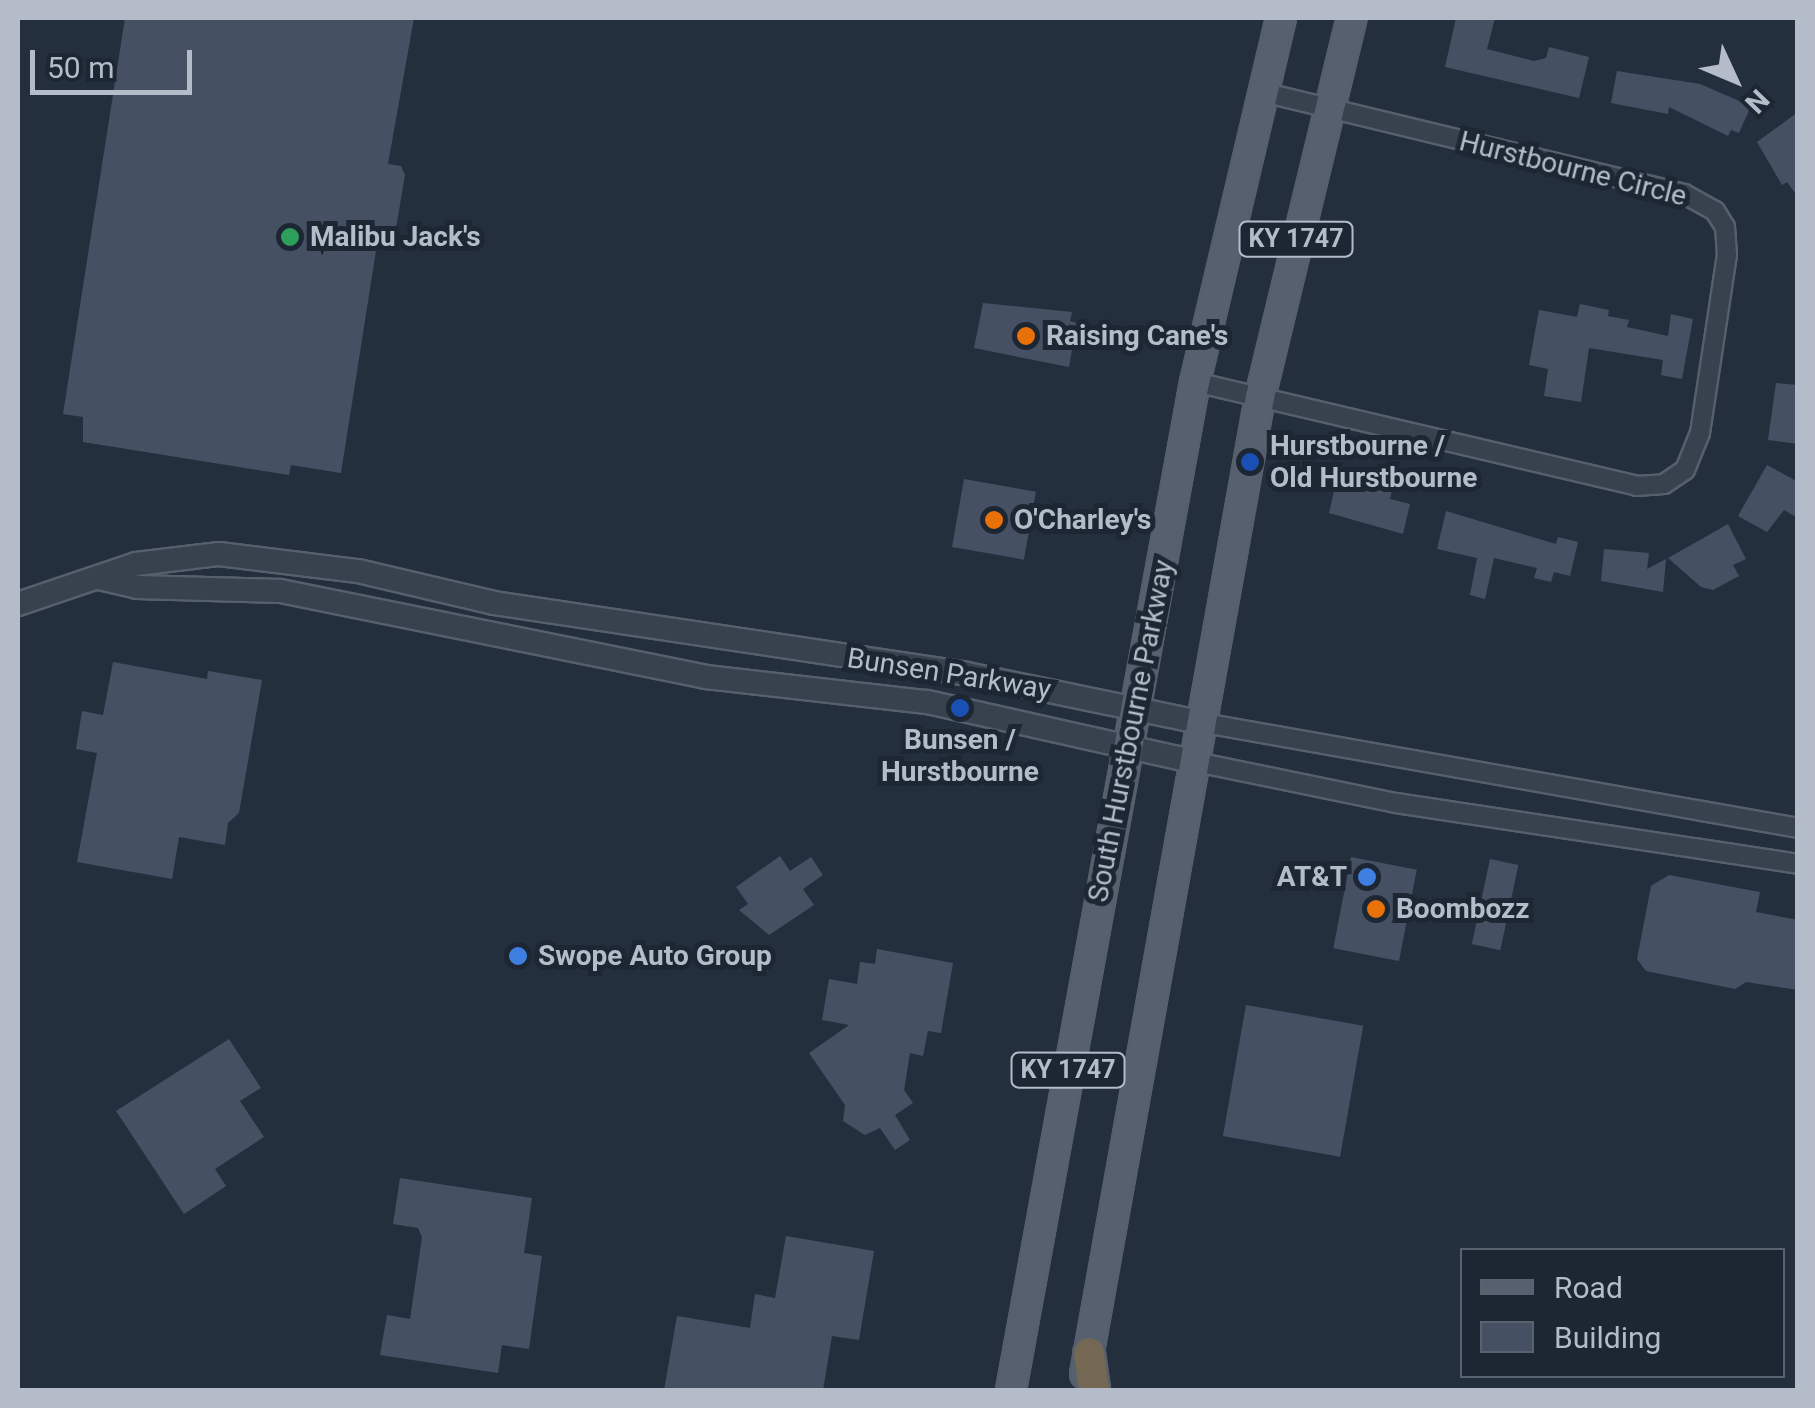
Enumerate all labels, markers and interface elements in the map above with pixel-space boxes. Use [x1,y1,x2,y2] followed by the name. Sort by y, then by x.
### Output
[35,30,198,92] scale bar
[1685,30,1785,130] north arrow
[47,50,114,85] text: 50 m
[1738,83,1776,120] text: N
[1456,125,1690,213] street label: Hurstbourne Circle
[1238,219,1354,259] road number: KY 1747
[310,220,481,254] place label: Malibu Jack's
[279,226,301,248] marker: Malibu Jack's
[1046,319,1228,353] place label: Raising Cane's
[1015,325,1037,347] marker: Raising Cane's
[1270,429,1477,495] place label: Hurstbourne / Old Hurstbourne
[1239,451,1261,473] marker: Hurstbourne / Old Hurstbourne
[1014,503,1151,537] place label: O'Charley's
[983,509,1005,531] marker: O'Charley's
[1081,557,1181,905] street label: South Hurstbourne Parkway
[845,641,1053,707] street label: Bunsen Parkway
[949,697,971,719] marker: Bunsen / Hurstbourne
[881,723,1039,789] place label: Bunsen / Hurstbourne
[1277,860,1347,894] place label: AT&T
[1356,866,1378,888] marker: AT&T
[1396,892,1530,926] place label: Boombozz
[1365,898,1387,920] marker: Boombozz
[538,939,772,973] place label: Swope Auto Group
[507,945,529,967] marker: Swope Auto Group
[1010,1050,1126,1090] road number: KY 1747
[1460,1248,1785,1378] legend
[1554,1270,1623,1305] text: Road
[1554,1320,1661,1355] text: Building

